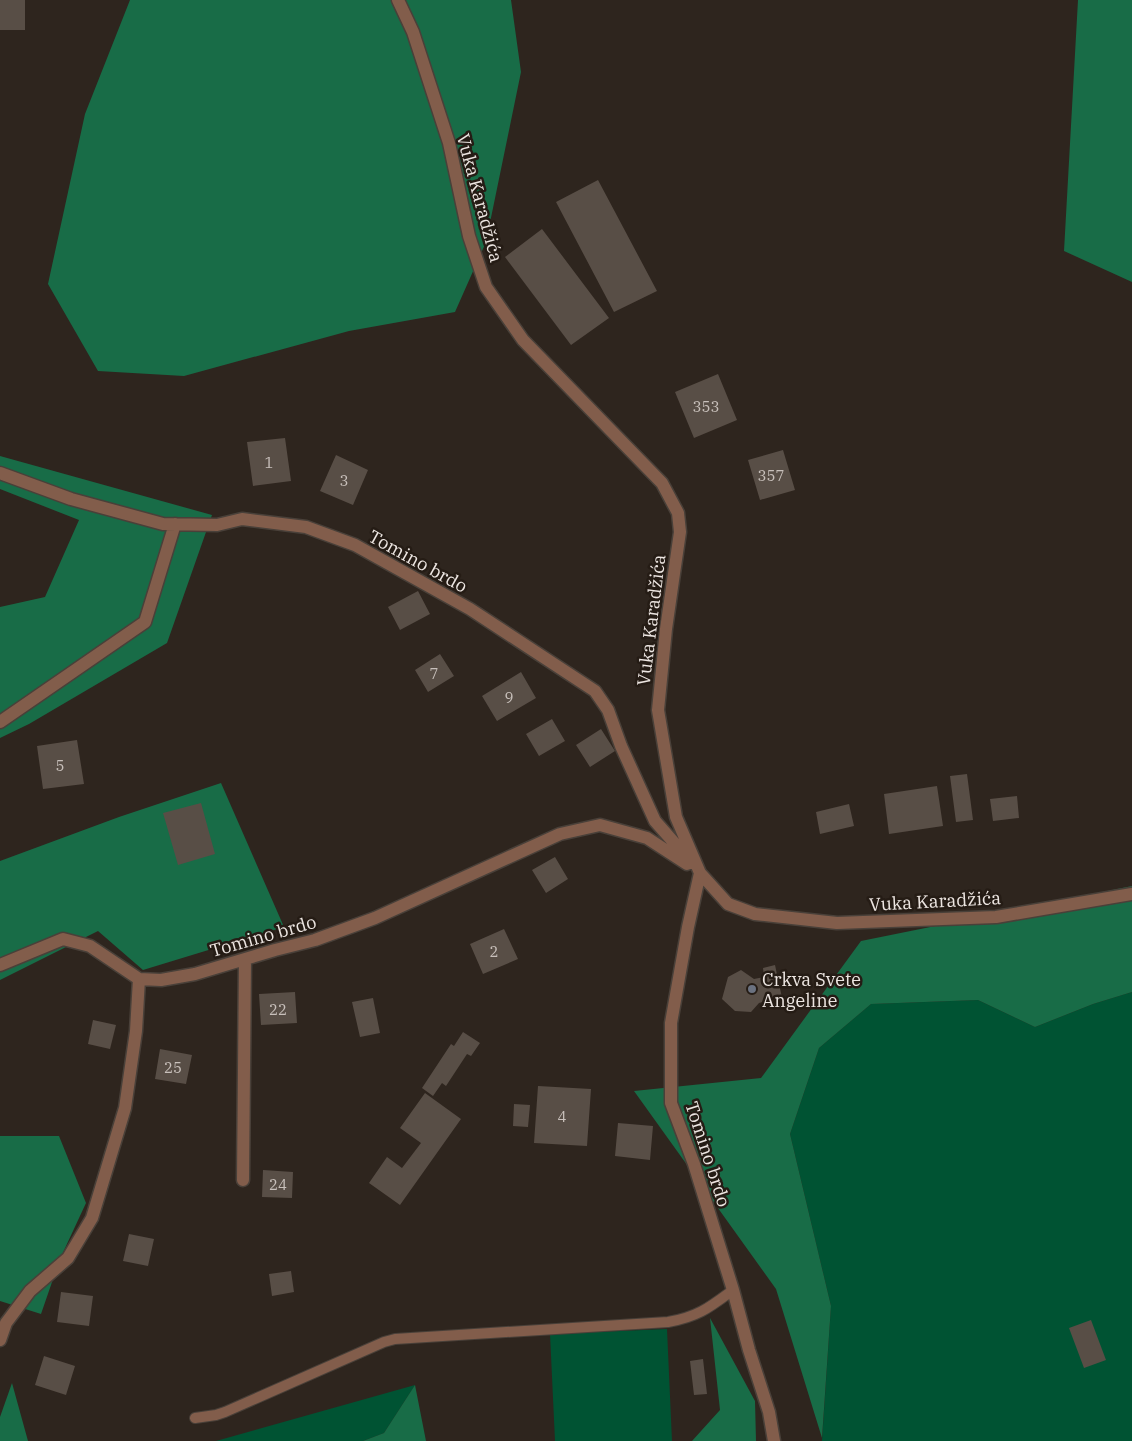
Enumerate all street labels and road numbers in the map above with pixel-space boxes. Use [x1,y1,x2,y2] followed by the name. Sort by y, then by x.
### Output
[452,131,508,265] street label: Vuka Karadžića
[365,524,471,598] street label: Tomino brdo
[632,553,670,687] street label: Vuka Karadžića
[868,886,1002,916] street label: Vuka Karadžića
[207,910,319,962] street label: Tomino brdo
[680,1098,736,1210] street label: Tomino brdo

